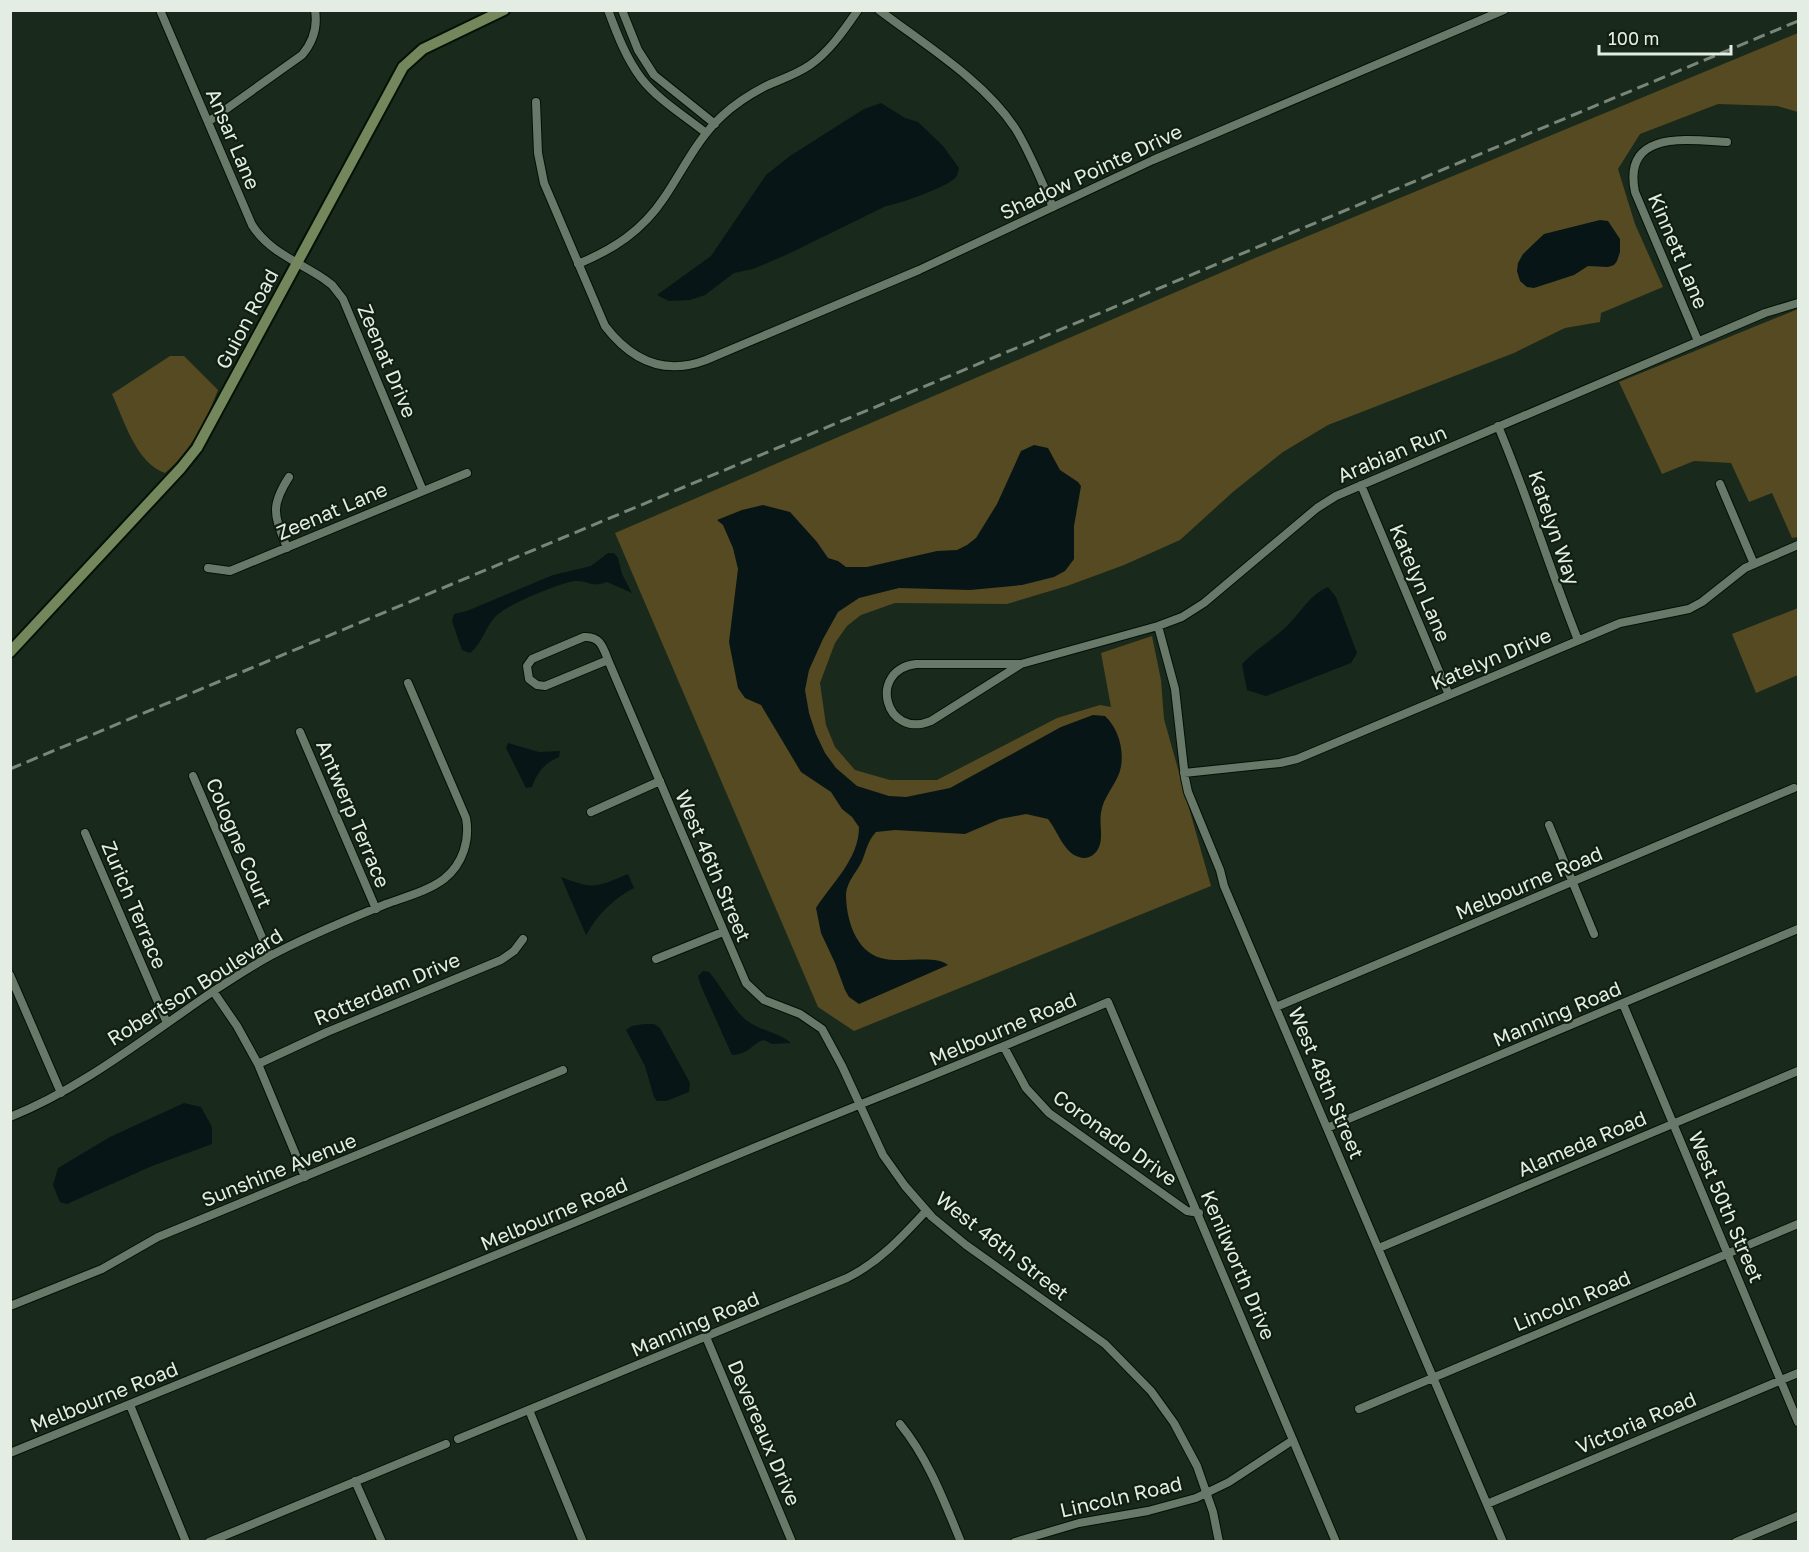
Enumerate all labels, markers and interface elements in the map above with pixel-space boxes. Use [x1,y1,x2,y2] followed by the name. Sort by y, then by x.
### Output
[1599,18,1731,56] scale bar
[1608,27,1659,49] text: 100 m
[202,85,266,193] street label: Ansar Lane
[996,118,1185,224] street label: Shadow Pointe Drive
[1644,189,1714,312] street label: Kinnett Lane
[210,264,283,373] street label: Guion Road
[353,300,423,421] street label: Zeenat Drive
[1333,419,1450,487] street label: Arabian Run
[1524,467,1586,588] street label: Katelyn Way
[273,476,391,544] street label: Zeenat Lane
[1385,520,1457,645] street label: Katelyn Lane
[1427,622,1554,694] street label: Katelyn Drive
[312,736,396,891] street label: Antwerp Terrace
[202,774,278,911] street label: Cologne Court
[671,786,757,945] street label: West 46th Street
[97,837,173,972] street label: Zurich Terrace
[1452,840,1606,924] street label: Melbourne Road
[102,922,287,1050] street label: Robertson Boulevard
[310,947,463,1030] street label: Rotterdam Drive
[1489,975,1624,1051] street label: Manning Road
[926,986,1080,1070] street label: Melbourne Road
[1284,1003,1370,1162] street label: West 48th Street
[1049,1084,1182,1190] street label: Coronado Drive
[1514,1105,1650,1181] street label: Alameda Road
[198,1127,360,1211] street label: Sunshine Avenue
[1684,1127,1770,1286] street label: West 50th Street
[477,1171,631,1255] street label: Melbourne Road
[931,1186,1074,1305] street label: West 46th Street
[1197,1186,1281,1343] street label: Kenilworth Drive
[1510,1265,1634,1335] street label: Lincoln Road
[627,1285,762,1361] street label: Manning Road
[26,1355,181,1437] street label: Melbourne Road
[723,1356,806,1509] street label: Devereaux Drive
[1572,1386,1699,1458] street label: Victoria Road
[1057,1470,1184,1522] street label: Lincoln Road

